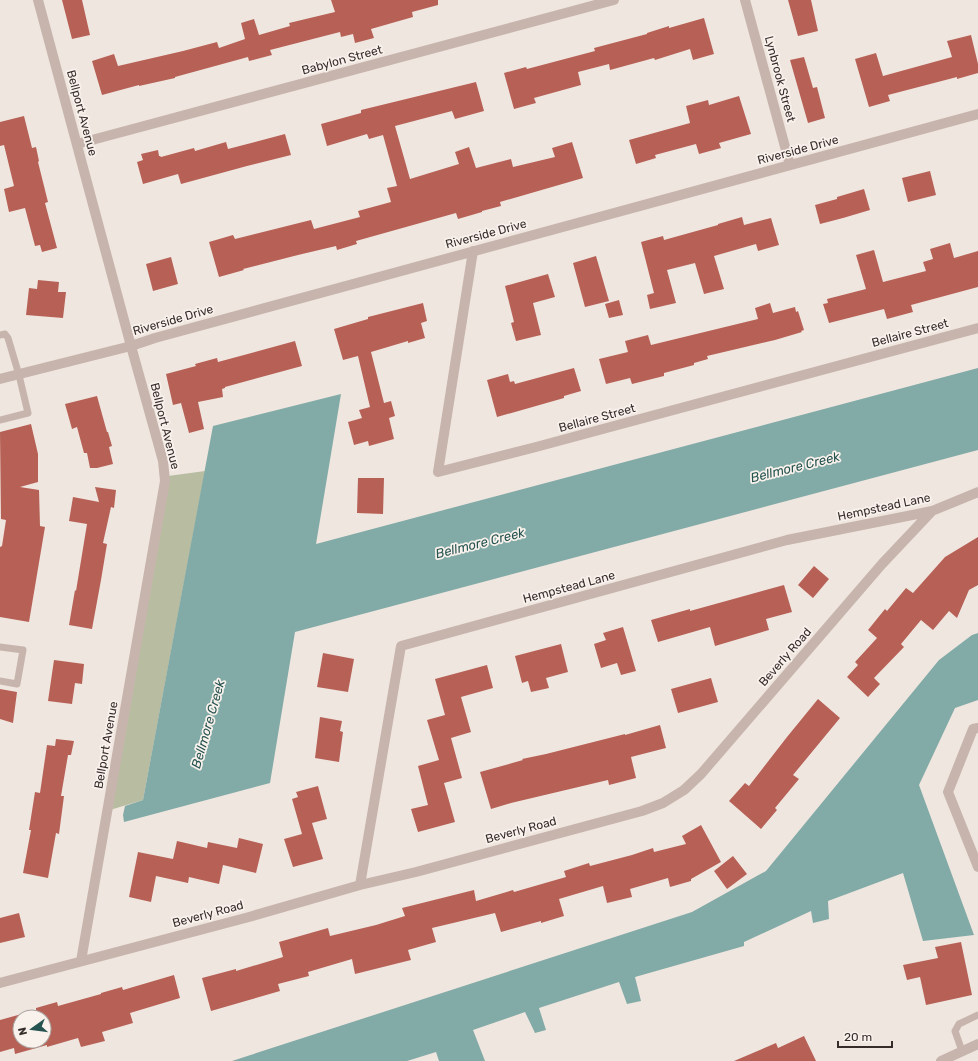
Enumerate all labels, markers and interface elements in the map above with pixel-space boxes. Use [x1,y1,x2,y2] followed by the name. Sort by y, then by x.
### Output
[762,34,798,124] street label: Lynbrook Street
[300,42,384,77] street label: Babylon Street
[64,68,100,158] street label: Bellport Avenue
[756,132,840,168] street label: Riverside Drive
[444,216,528,252] street label: Riverside Drive
[131,302,215,338] street label: Riverside Drive
[870,316,950,350] street label: Bellaire Street
[148,381,183,471] street label: Bellport Avenue
[557,401,637,435] street label: Bellaire Street
[749,449,841,485] water label: Bellmore Creek
[836,490,932,524] street label: Hempstead Lane
[434,525,526,561] water label: Bellmore Creek
[521,568,617,606] street label: Hempstead Lane
[756,625,814,689] street label: Beverly Road
[188,678,228,770] water label: Bellmore Creek
[91,700,121,790] street label: Bellport Avenue
[484,814,558,846] street label: Beverly Road
[171,898,245,930] street label: Beverly Road
[12,1009,52,1049] north arrow
[838,1023,892,1049] scale bar
[15,1026,30,1037] text: N
[844,1030,872,1044] text: 20 m

